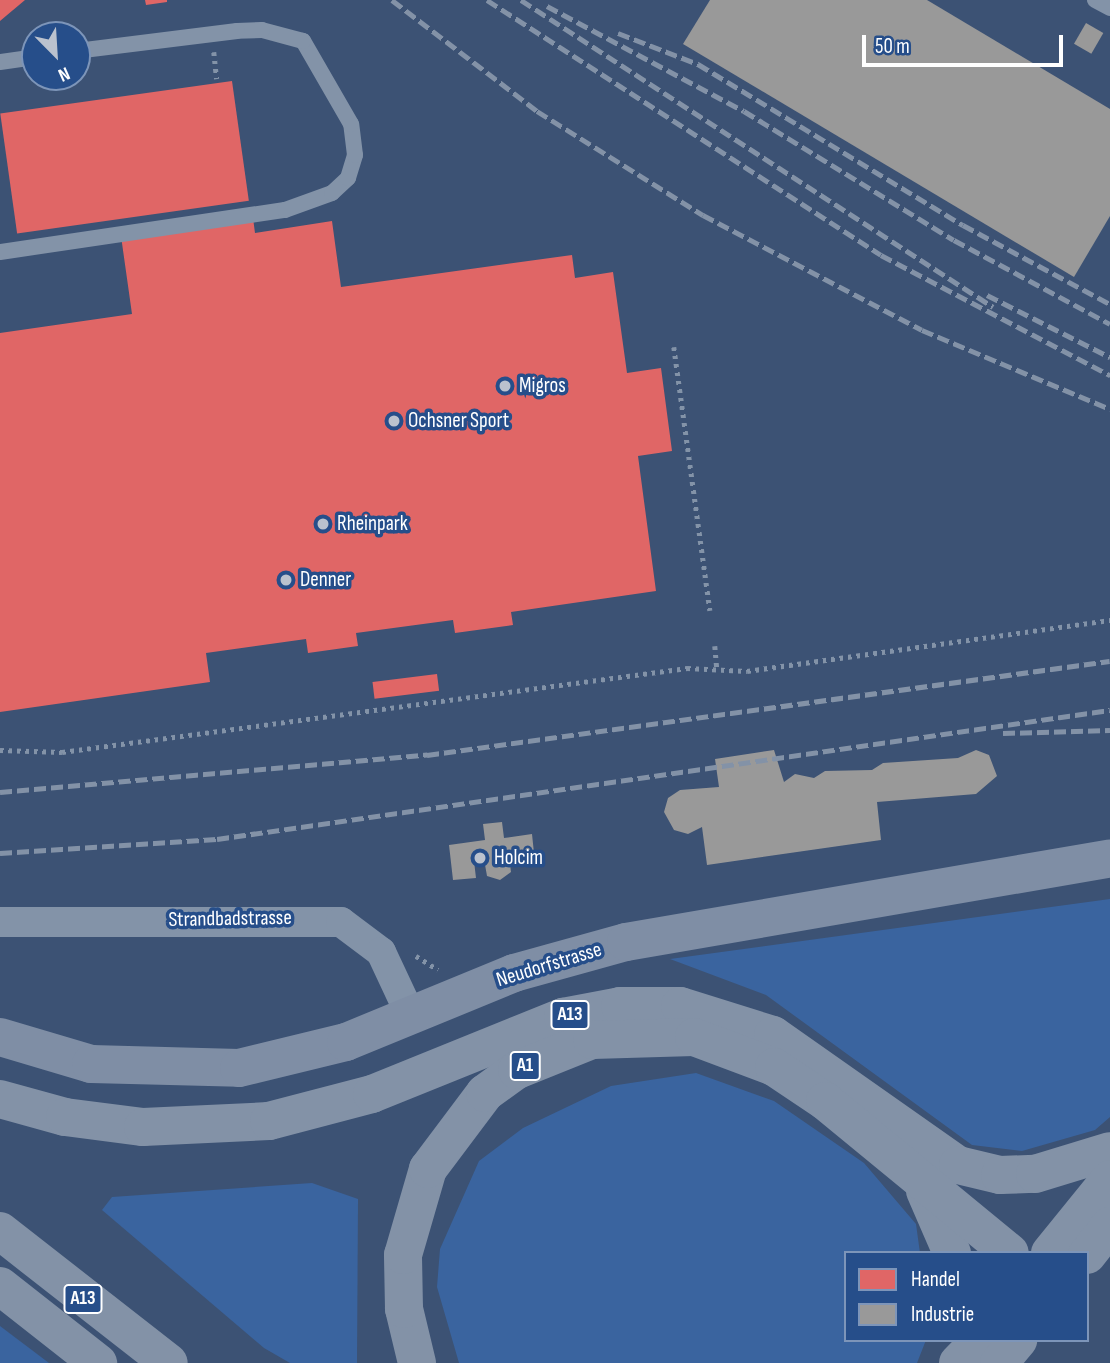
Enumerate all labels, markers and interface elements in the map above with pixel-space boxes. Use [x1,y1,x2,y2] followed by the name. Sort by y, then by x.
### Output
[21,21,91,91] north arrow
[865,21,1066,65] scale bar
[875,34,910,59] text: 50 m
[55,61,73,86] text: N
[519,373,566,399] place label: Migros
[497,378,513,394] marker: Migros
[408,408,509,434] place label: Ochsner Sport
[386,413,402,429] marker: Ochsner Sport
[337,511,408,537] place label: Rheinpark
[315,516,331,532] marker: Rheinpark
[300,567,351,593] place label: Denner
[278,572,294,588] marker: Denner
[494,845,543,871] place label: Holcim
[472,850,488,866] marker: Holcim
[168,905,292,933] street label: Strandbadstrasse
[493,937,605,993] street label: Neudorfstrasse
[549,1000,591,1030] road number: A13
[509,1050,541,1082] road number: A1
[844,1251,1089,1342] legend
[911,1267,960,1292] text: Handel
[62,1284,104,1315] road number: A13
[911,1302,974,1327] text: Industrie

